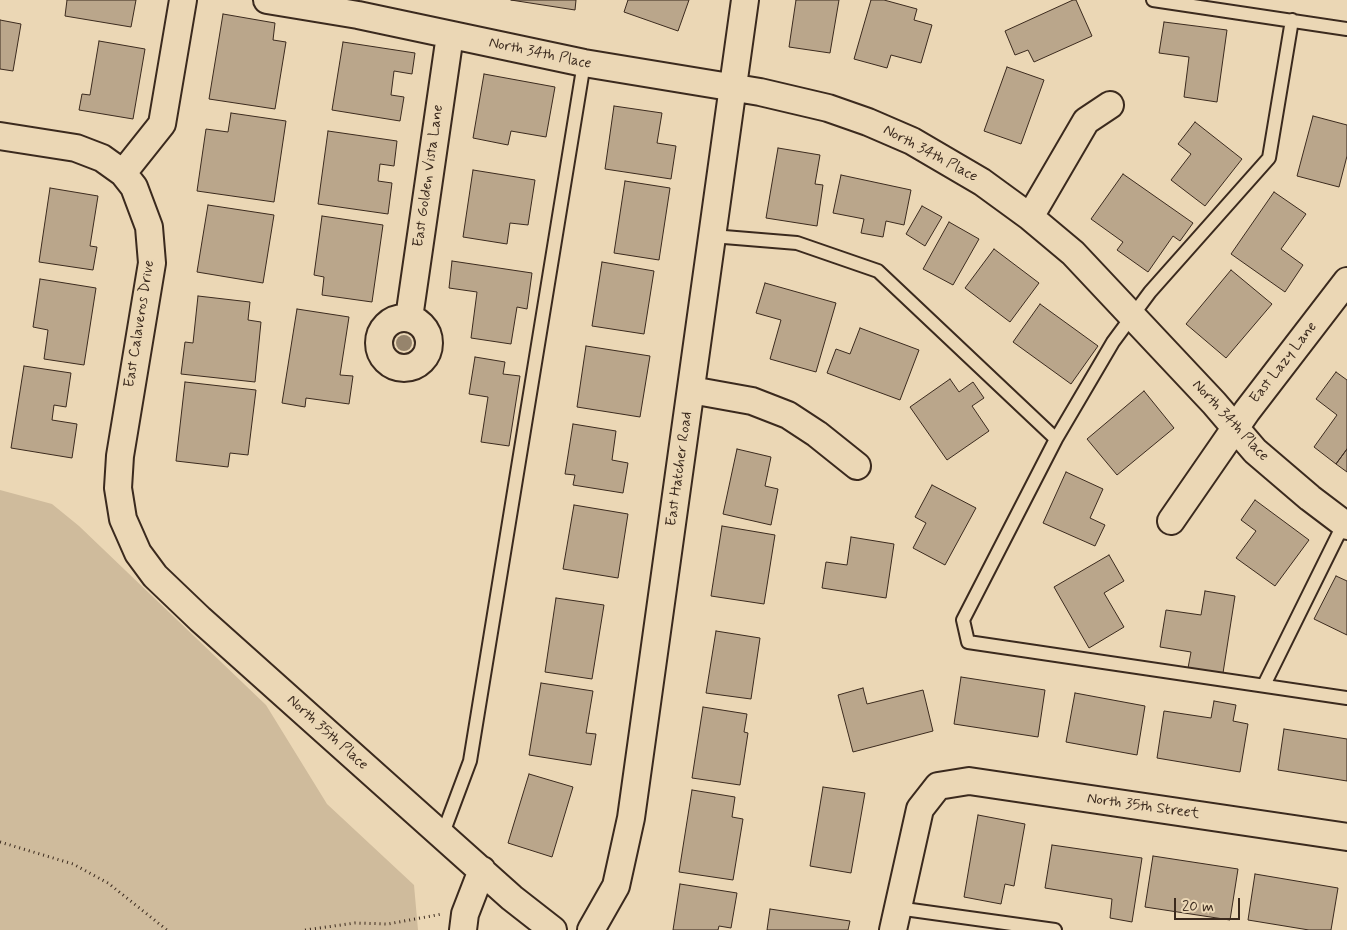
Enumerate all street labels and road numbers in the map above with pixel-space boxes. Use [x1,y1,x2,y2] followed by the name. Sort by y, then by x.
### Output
[487,34,593,74] street label: North 34th Place
[410,104,448,248] street label: East Golden Vista Lane
[880,122,980,186] street label: North 34th Place
[121,259,159,389] street label: East Calaveros Drive
[1247,319,1321,407] street label: East Lazy Lane
[1188,377,1272,465] street label: North 34th Place
[663,411,697,527] street label: East Hatcher Road
[283,692,371,774] street label: North 35th Place
[1086,790,1200,824] street label: North 35th Street

